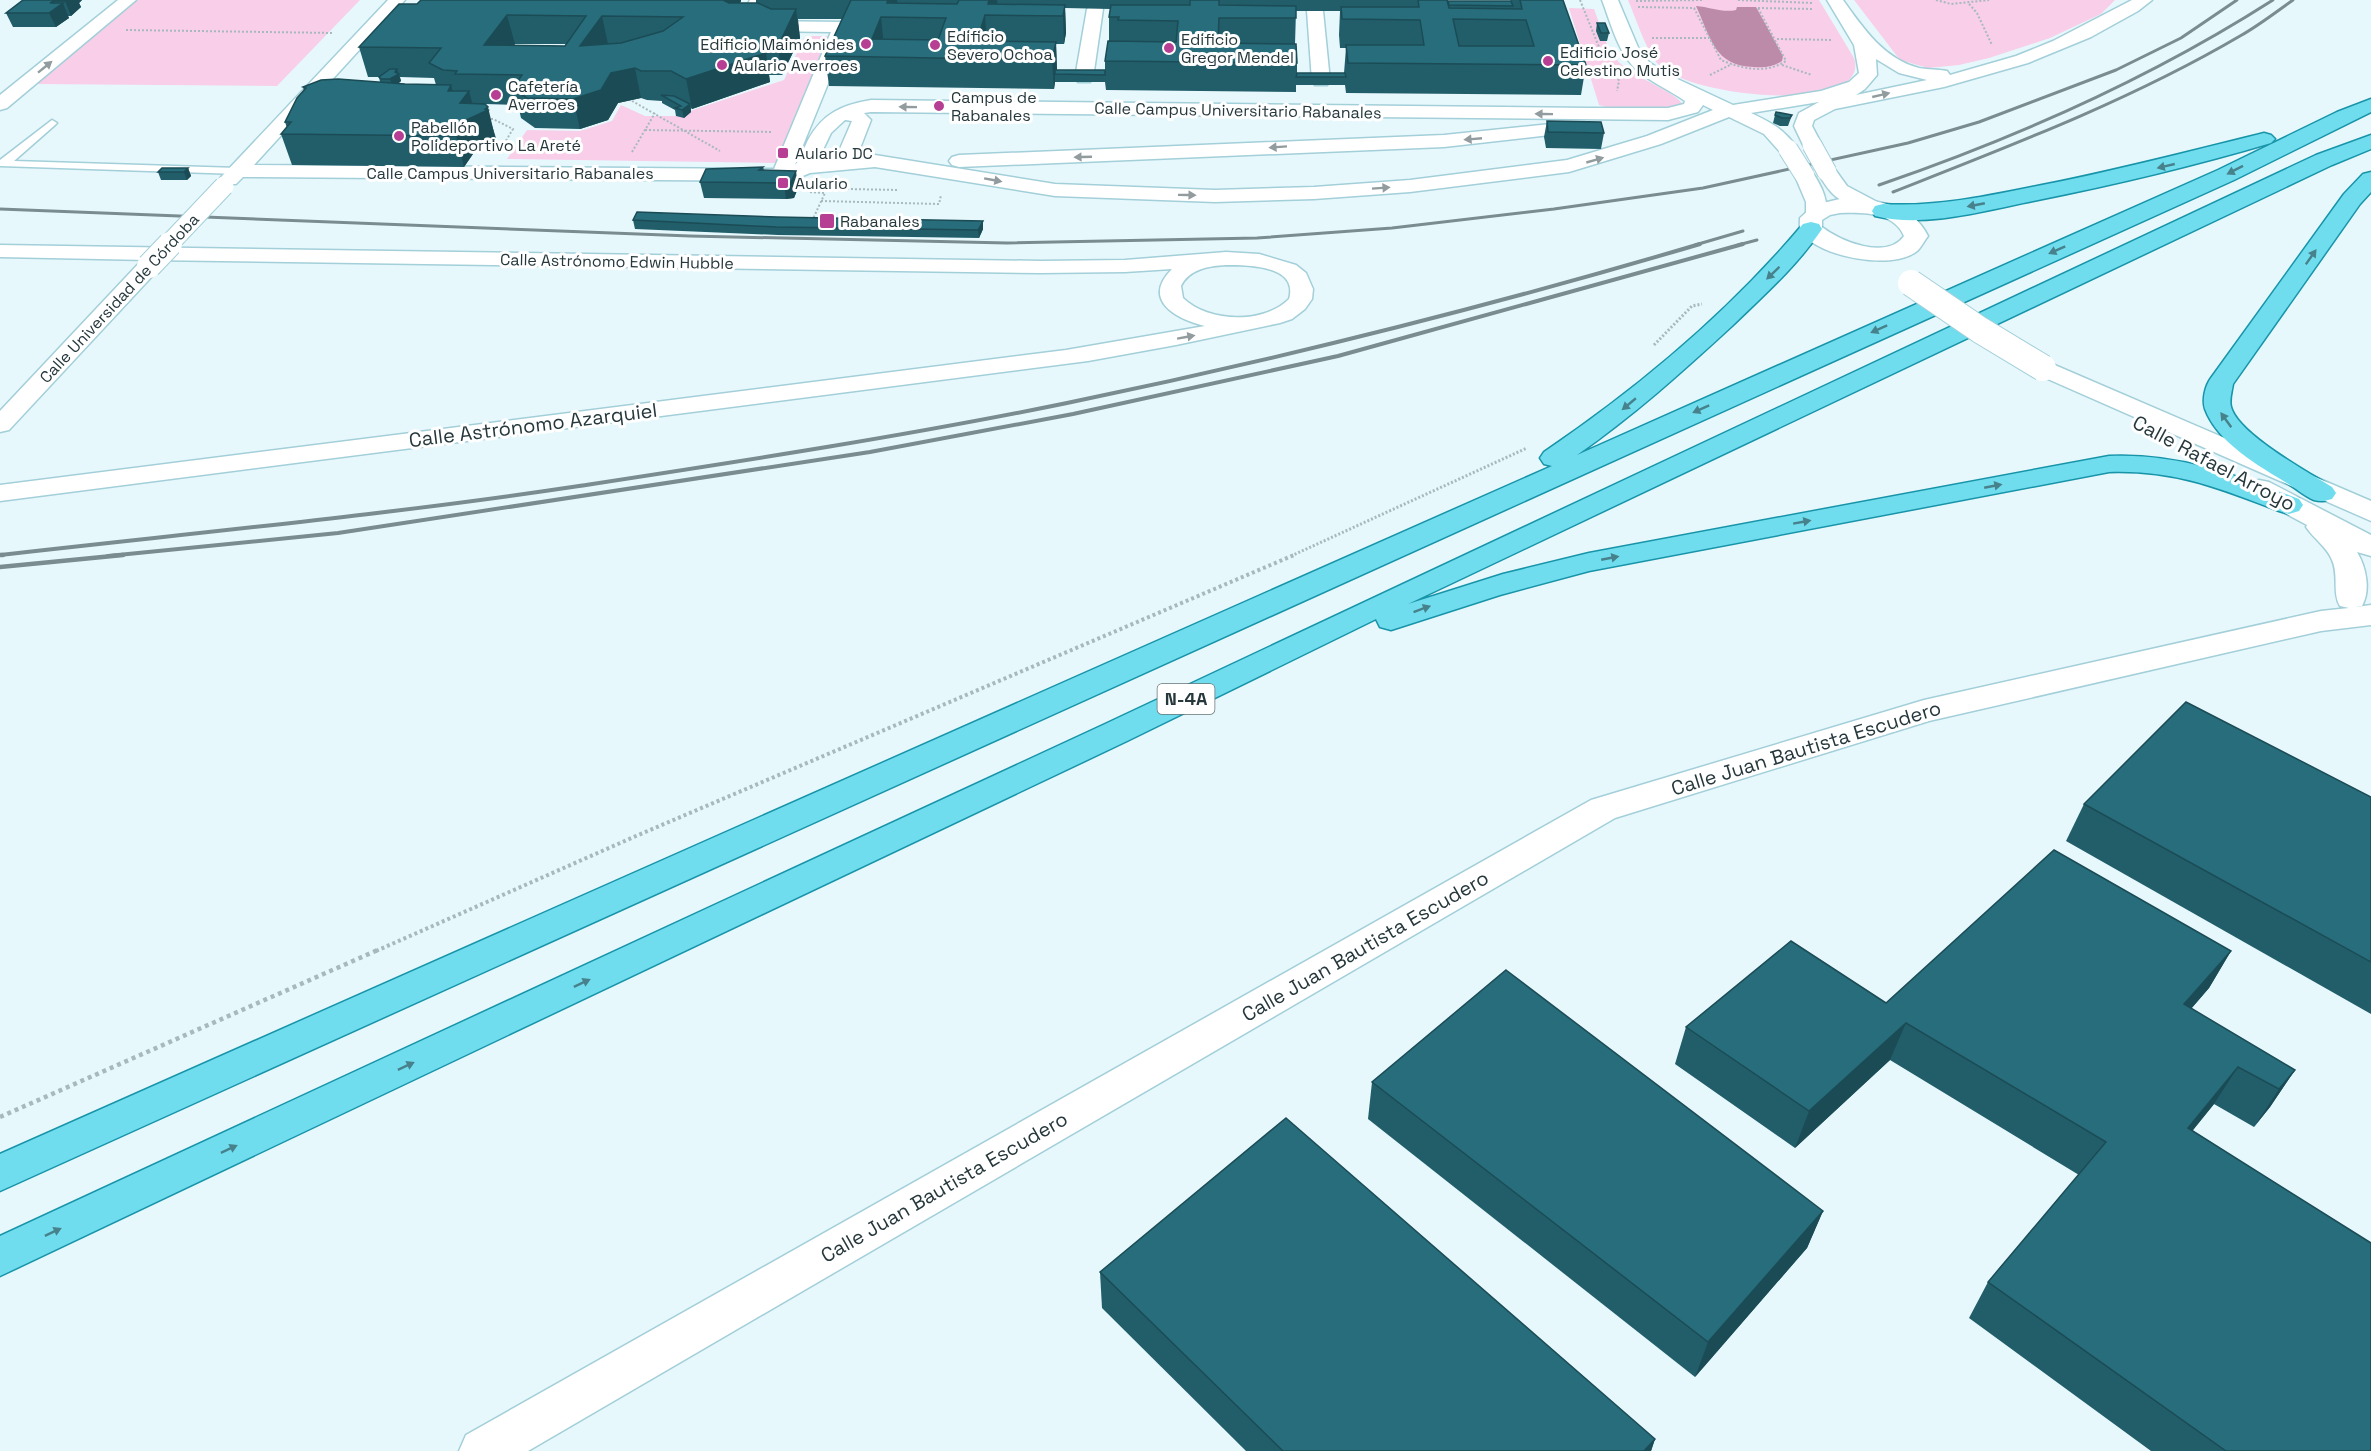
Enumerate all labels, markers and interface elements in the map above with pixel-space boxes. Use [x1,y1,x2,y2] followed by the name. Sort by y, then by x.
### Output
[947,26,1053,65] place label: Edificio Severo Ochoa
[1181,29,1294,68] place label: Edificio Gregor Mendel
[700,34,854,55] place label: Edificio Maimónides
[859,37,873,51] marker: Edificio Maimónides
[928,38,942,52] marker: Edificio Severo Ochoa
[1162,41,1176,55] marker: Edificio Gregor Mendel
[1560,42,1680,81] place label: Edificio José Celestino Mutis
[1541,54,1555,68] marker: Edificio José Celestino Mutis
[734,55,858,76] place label: Aulario Averroes
[715,58,729,72] marker: Aulario Averroes
[38,61,53,74] one-way arrow
[508,76,579,115] place label: Cafetería Averroes
[951,87,1037,126] place label: Campus de Rabanales
[489,88,503,102] marker: Cafetería Averroes
[1871,90,1890,99] one-way arrow
[1094,97,1382,124] street label: Calle Campus Universitario Rabanales
[932,99,946,113] marker: Campus de Rabanales
[899,102,918,112] one-way arrow
[1535,109,1554,119] one-way arrow
[411,117,581,156] place label: Pabellón Polideportivo La Areté
[392,129,406,143] marker: Pabellón Polideportivo La Areté
[1463,134,1482,144] one-way arrow
[795,143,873,164] place label: Aulario DC
[1268,143,1287,152] one-way arrow
[776,146,790,160] marker: Aulario DC
[1074,152,1093,161] one-way arrow
[1586,154,1604,164] one-way arrow
[2157,162,2176,171] one-way arrow
[366,163,654,184] street label: Calle Campus Universitario Rabanales
[2227,166,2244,175] one-way arrow
[795,173,848,194] place label: Aulario
[776,176,790,190] marker: Aulario
[983,176,1002,185] one-way arrow
[1372,183,1391,193] one-way arrow
[1177,190,1196,200] one-way arrow
[1966,201,1985,210] one-way arrow
[35,209,204,388] street label: Calle Universidad de Córdoba
[840,211,920,232] place label: Rabanales
[818,212,836,230] marker: Rabanales
[2049,245,2066,254] one-way arrow
[500,249,734,274] street label: Calle Astrónomo Edwin Hubble
[2305,249,2317,265] one-way arrow
[1766,266,1781,280] one-way arrow
[1870,325,1888,334] one-way arrow
[1176,332,1195,341] one-way arrow
[407,397,659,453] street label: Calle Astrónomo Azarquiel
[1622,397,1637,410] one-way arrow
[1693,404,1710,413] one-way arrow
[2128,409,2300,517] street label: Calle Rafael Arroyo
[2220,412,2232,428] one-way arrow
[1984,481,2003,490] one-way arrow
[1792,517,1811,526] one-way arrow
[1601,553,1620,562] one-way arrow
[1413,604,1431,614] one-way arrow
[1158,684,1214,714] road number: N-4A
[1668,695,1944,801] street label: Calle Juan Bautista Escudero
[1237,865,1493,1027] street label: Calle Juan Bautista Escudero
[574,979,591,988] one-way arrow
[397,1062,414,1071] one-way arrow
[816,1106,1072,1268] street label: Calle Juan Bautista Escudero
[221,1144,238,1153] one-way arrow
[44,1227,61,1236] one-way arrow

